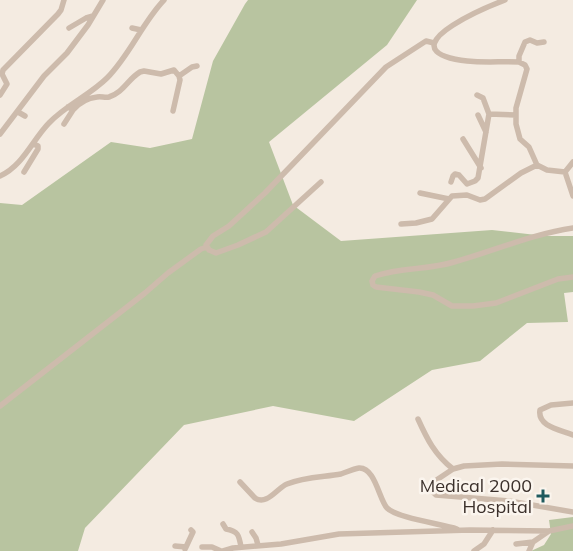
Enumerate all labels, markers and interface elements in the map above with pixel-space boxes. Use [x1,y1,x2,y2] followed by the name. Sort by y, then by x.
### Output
[420,474,532,518] place label: Medical 2000 Hospital
[536,489,550,503] marker: Medical 2000 Hospital

